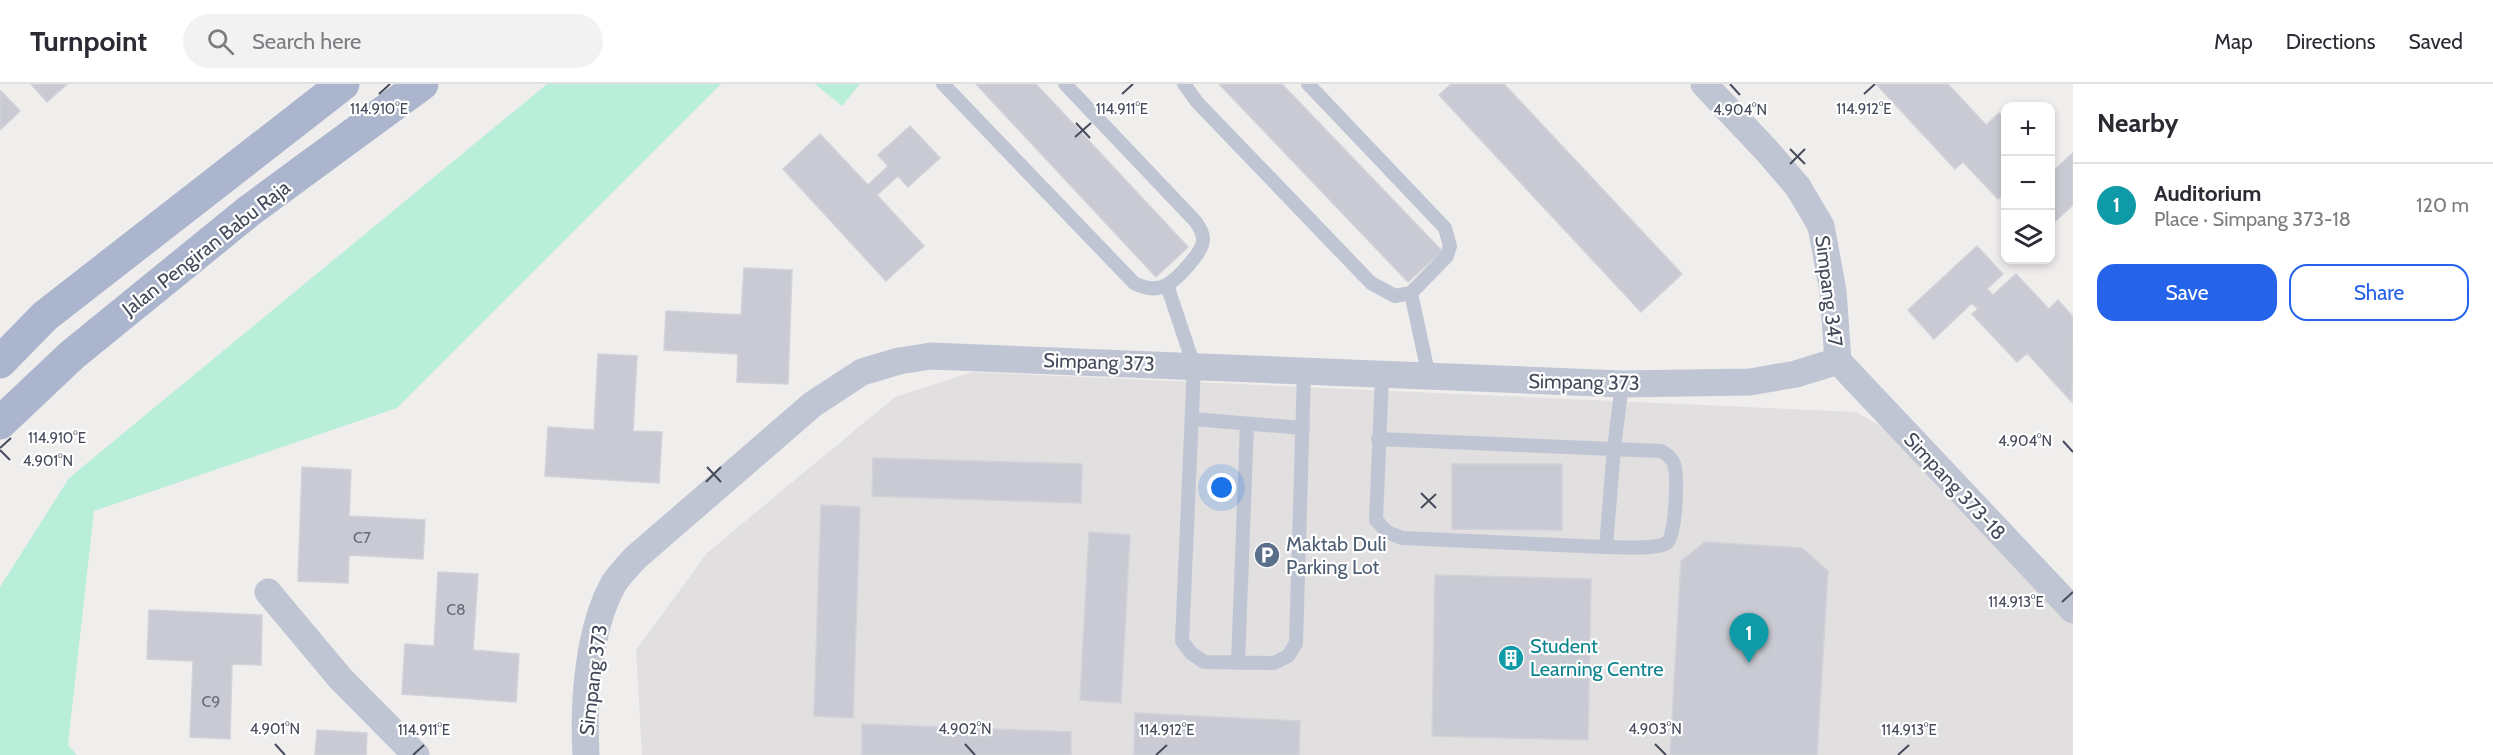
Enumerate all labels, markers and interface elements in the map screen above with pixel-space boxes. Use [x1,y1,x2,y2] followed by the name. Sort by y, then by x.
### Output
[183,14,603,68] search box
[30,24,147,58] text: Turnpoint
[204,25,237,58] icon: search
[252,28,361,55] text: Search here
[2214,29,2253,54] text: Map
[2286,29,2375,54] text: Directions
[2408,29,2463,54] text: Saved
[350,100,408,118] text: 114.910°E
[1096,100,1148,118] text: 114.911°E
[1836,100,1892,118] text: 114.912°E
[1713,101,1767,119] text: 4.904°N
[2001,102,2055,264] map controls
[2001,102,2055,156] button: +
[2097,107,2178,139] text: Nearby
[2001,156,2055,210] button: −
[117,175,295,322] street label: Jalan Pengiran Babu Raja
[2154,180,2261,207] text: Auditorium
[2113,193,2120,217] text: 1
[2416,193,2469,217] text: 120 m
[2154,207,2351,231] text: Place · Simpang 373-18
[2001,210,2055,264] button: layers
[1810,234,1848,348] street label: Simpang 347
[2097,264,2277,321] button: Save
[2289,264,2469,321] button: Share
[1043,348,1155,376] street label: Simpang 373
[1528,369,1640,395] street label: Simpang 373
[1899,427,2011,545] street label: Simpang 373-18
[28,429,86,447] text: 114.910°E
[1998,432,2052,450] text: 4.904°N
[23,452,73,470] text: 4.901°N
[1207,473,1236,502] your location
[353,528,371,547] house number: C7
[1286,532,1386,579] place label: Maktab Duli Parking Lot
[1252,540,1282,570] parking icon: Maktab Duli Parking Lot
[1988,593,2044,611] text: 114.913°E
[446,600,466,619] house number: C8
[1730,614,1768,663] pin: 1
[574,623,612,737] street label: Simpang 373
[1530,634,1663,681] place label: Student Learning Centre
[1496,643,1526,673] building icon: Student Learning Centre
[202,692,220,711] house number: C9
[250,720,300,738] text: 4.901°N
[938,720,992,738] text: 4.902°N
[1628,720,1682,738] text: 4.903°N
[398,721,450,739] text: 114.911°E
[1139,721,1195,739] text: 114.912°E
[1881,721,1937,739] text: 114.913°E

